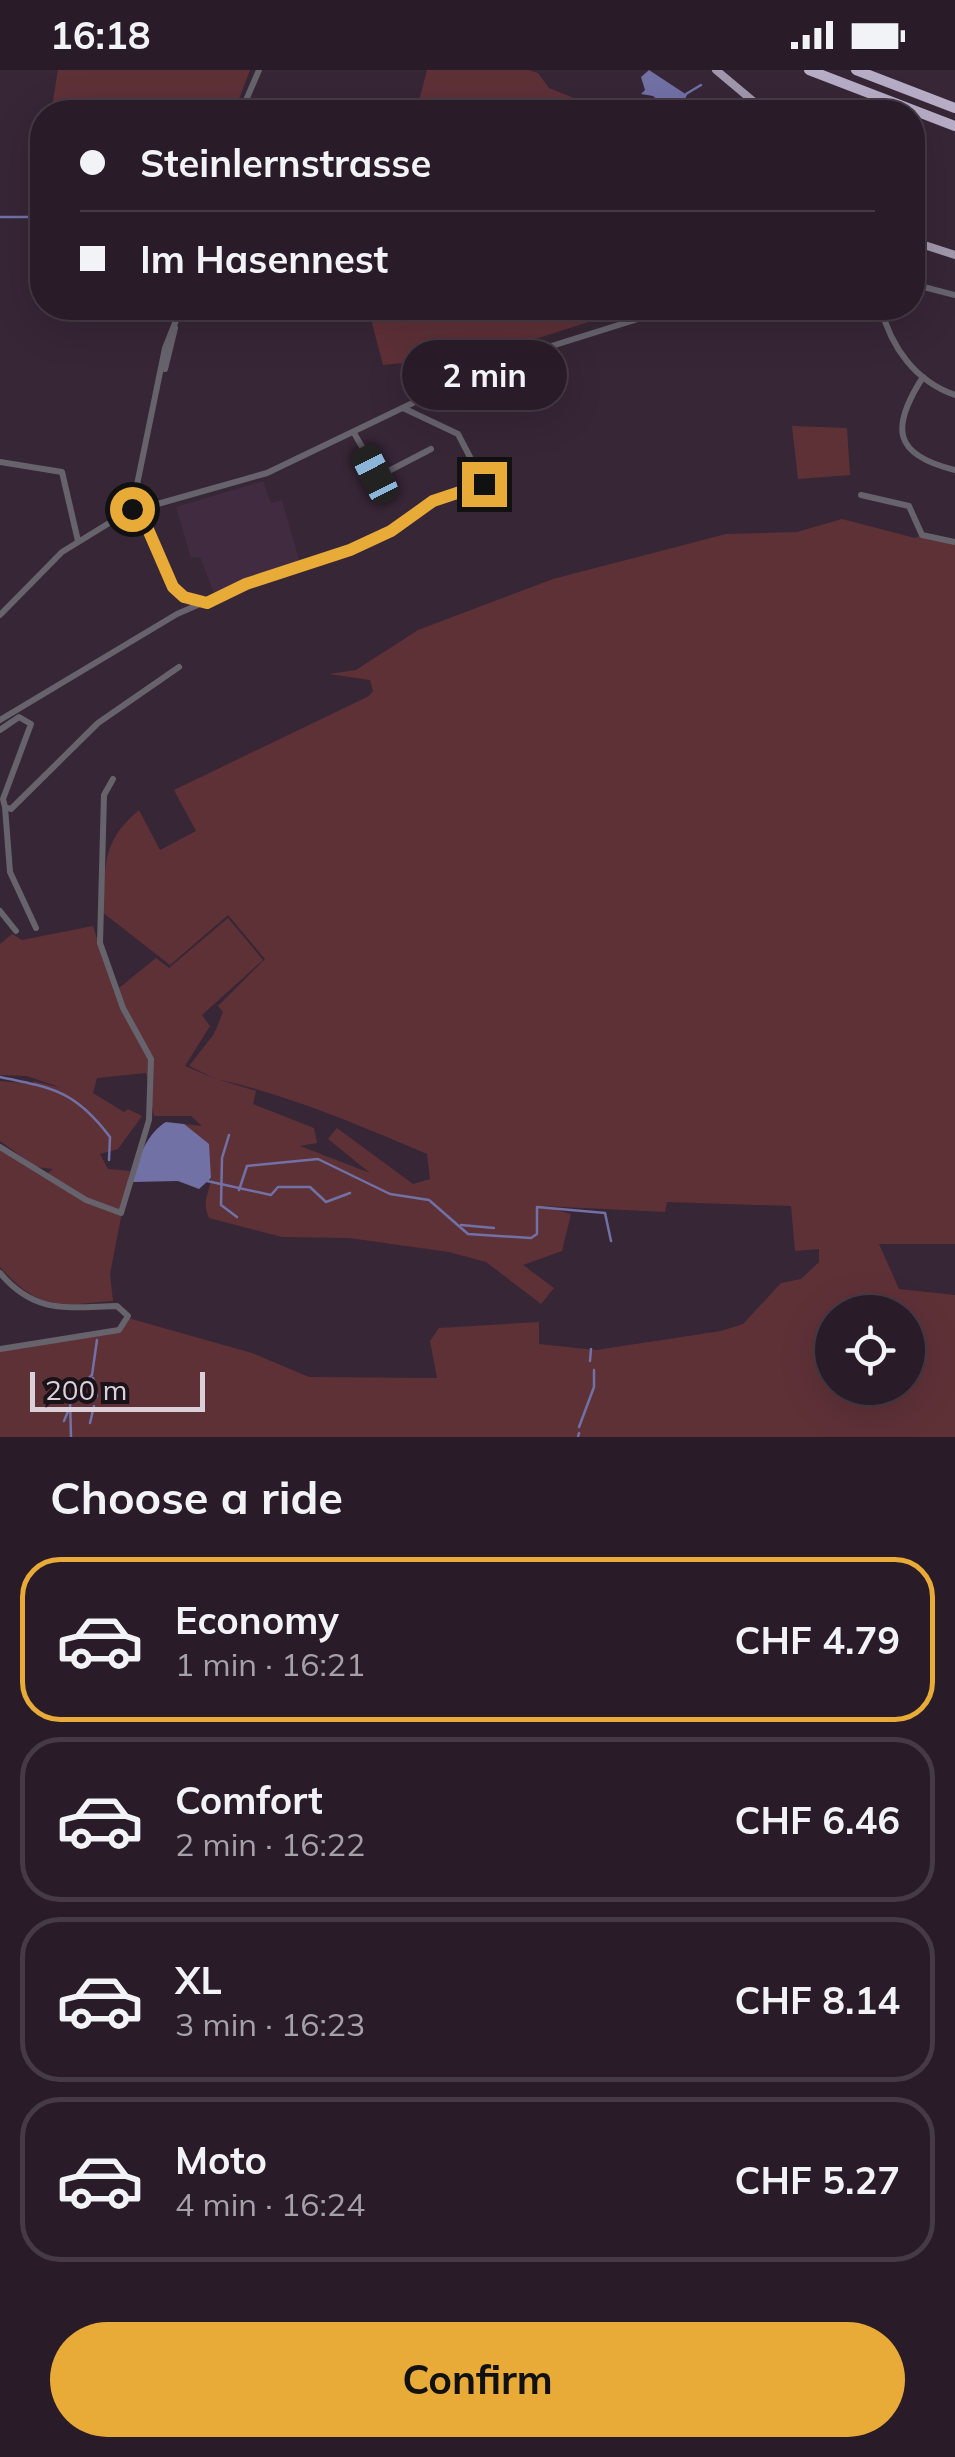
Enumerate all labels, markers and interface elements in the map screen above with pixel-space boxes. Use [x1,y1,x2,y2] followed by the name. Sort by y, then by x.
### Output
[50,11,151,59] text: 16:18
[140,139,431,187] text: Steinlernstrasse
[140,235,388,283] text: Im Hasennest
[402,339,566,409] callout: 2 min
[442,355,527,395] text: 2 min
[348,440,402,508] car
[462,462,507,507] route end
[110,487,155,532] route start
[815,1295,925,1405] map controls
[815,1295,925,1405] button: locate
[30,1367,205,1412] scale bar
[45,1372,127,1407] text: 200 m
[50,1469,343,1525] text: Choose a ride
[55,1595,145,1685] icon: car
[175,1596,339,1644] text: Economy
[735,1616,900,1664] text: CHF 4.79
[175,1644,365,1684] text: 1 min · 16:21
[55,1775,145,1865] icon: car
[175,1776,323,1824] text: Comfort
[735,1796,900,1844] text: CHF 6.46
[175,1824,365,1864] text: 2 min · 16:22
[55,1955,145,2045] icon: car
[175,1956,222,2004] text: XL
[735,1976,900,2024] text: CHF 8.14
[175,2004,365,2044] text: 3 min · 16:23
[55,2135,145,2225] icon: car
[175,2136,267,2184] text: Moto
[735,2156,900,2204] text: CHF 5.27
[175,2184,365,2224] text: 4 min · 16:24
[50,2322,905,2437] button: Confirm

